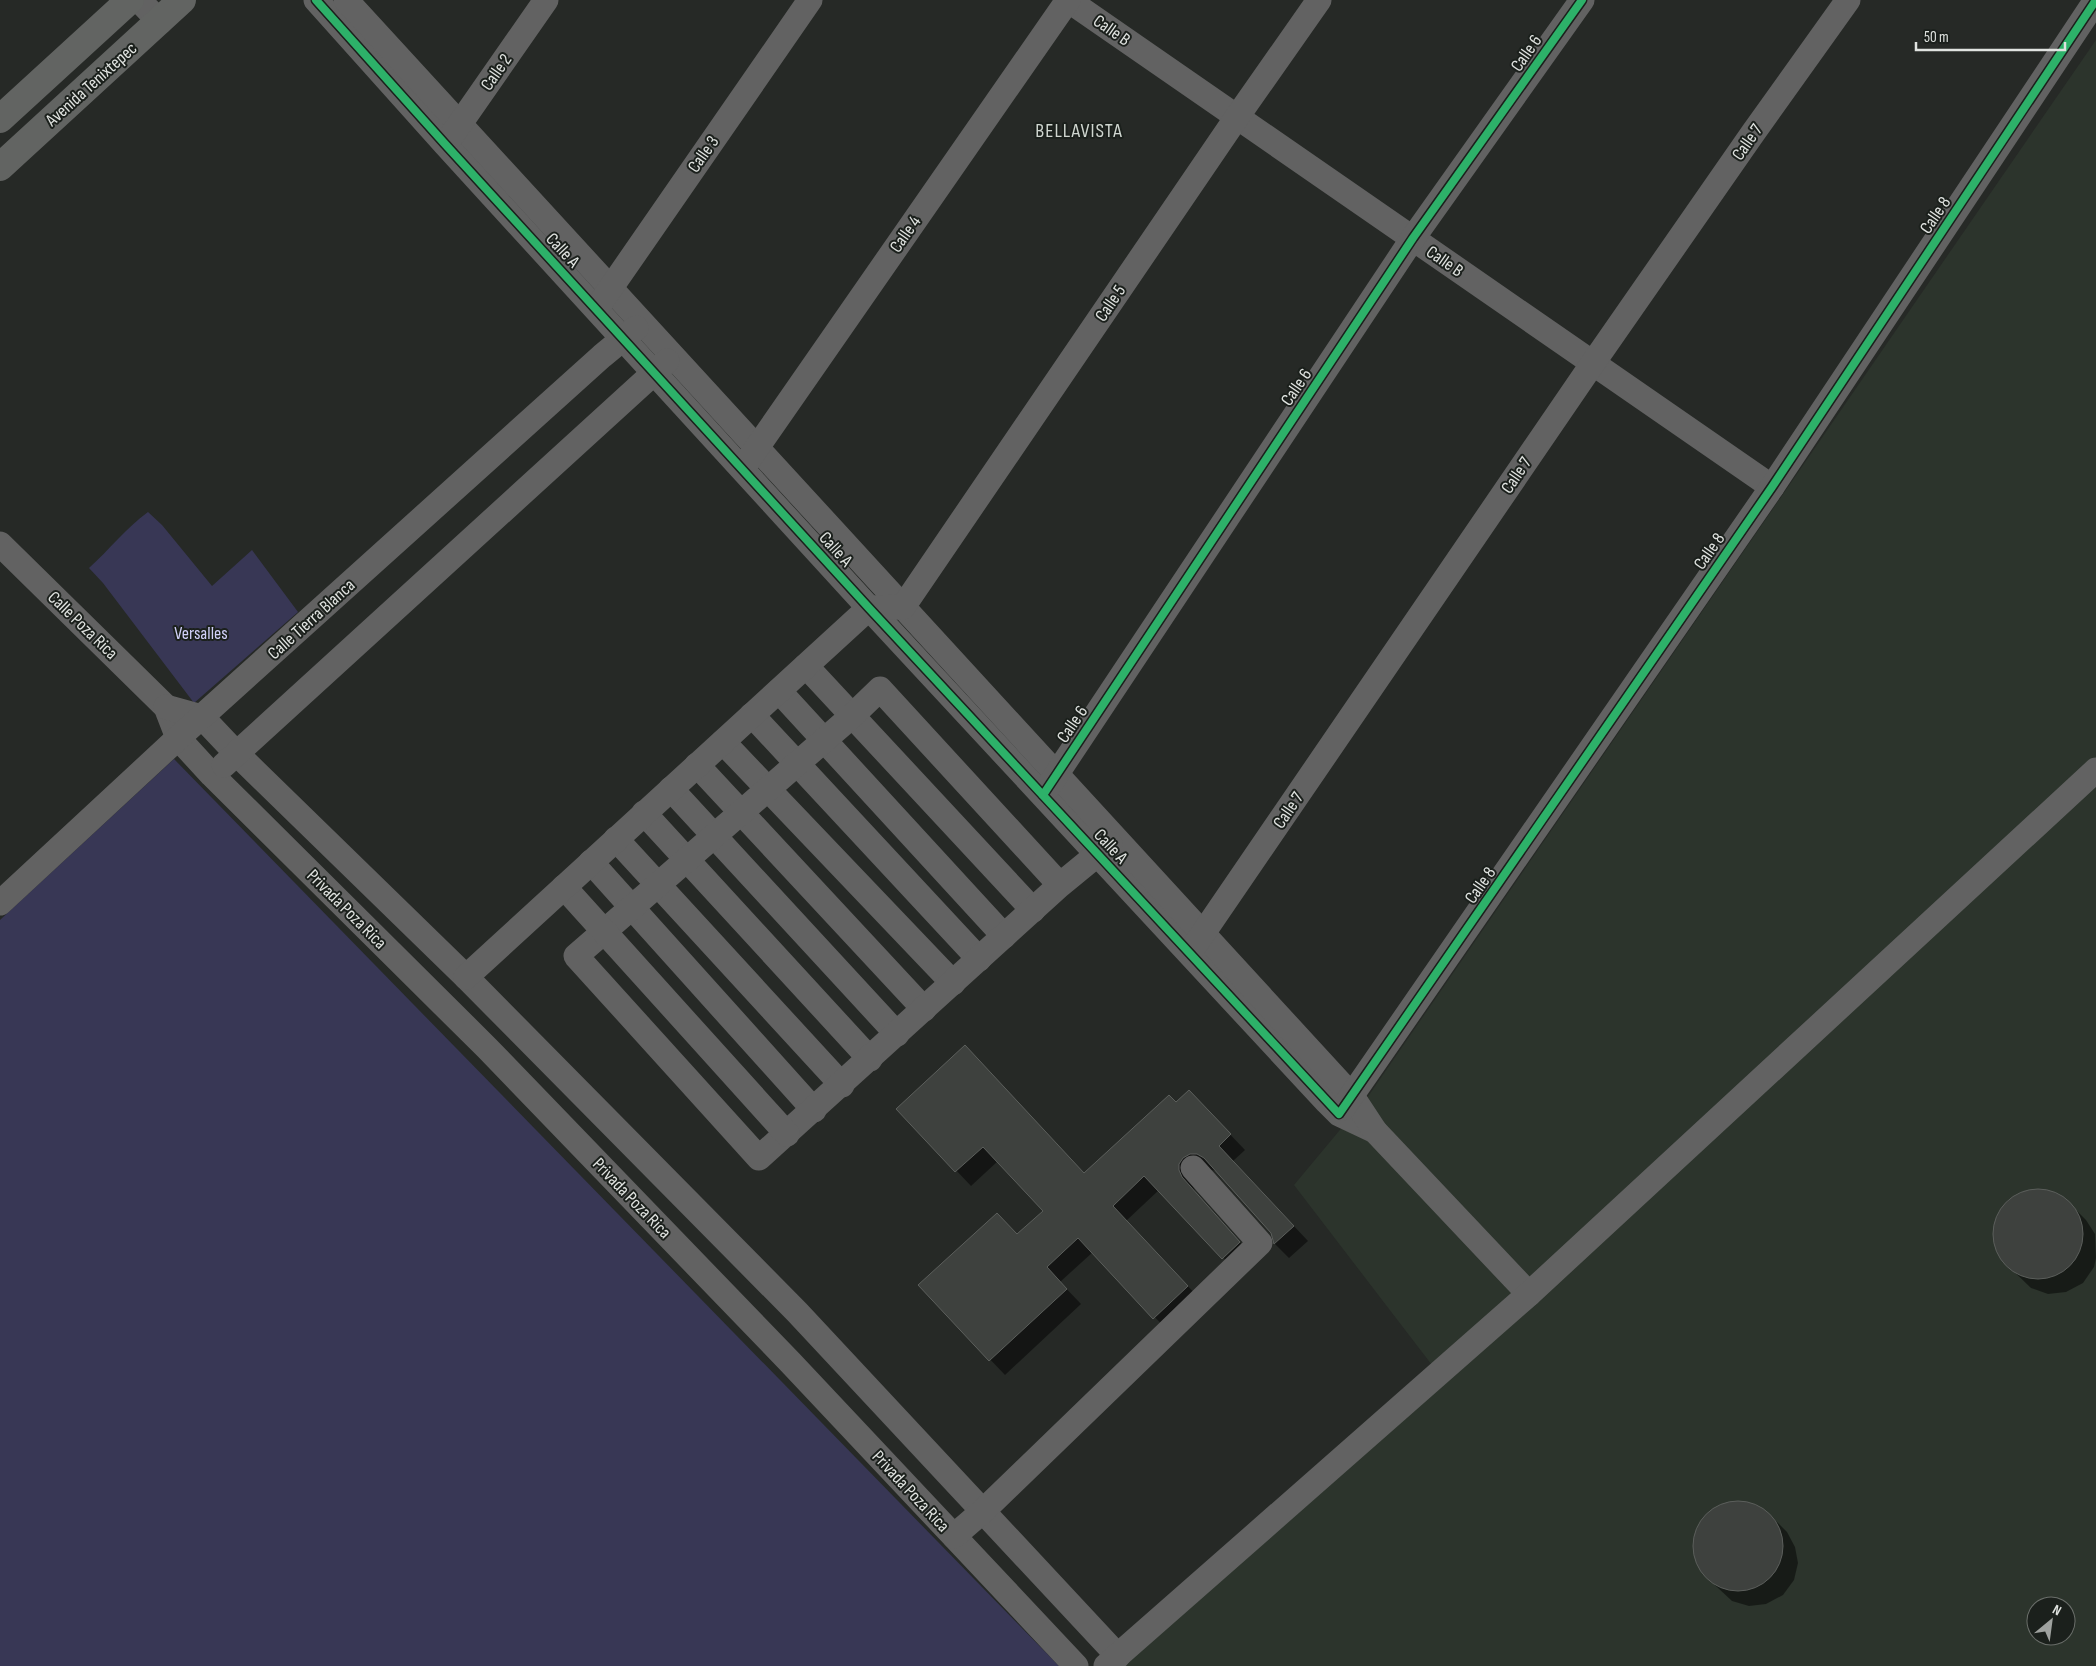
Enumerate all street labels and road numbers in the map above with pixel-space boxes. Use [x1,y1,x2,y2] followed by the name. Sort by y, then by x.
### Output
[1089,10,1134,51] street label: Calle B
[1506,31,1547,76] street label: Calle 6
[41,38,141,131] street label: Avenida Tenixtepec
[476,50,516,95] street label: Calle 2
[1728,119,1768,164] street label: Calle 7
[683,132,723,177] street label: Calle 3
[1916,193,1955,238] street label: Calle 8
[885,212,926,257] street label: Calle 4
[541,229,584,272] street label: Calle A
[1422,241,1467,282] street label: Calle B
[1091,281,1130,325] street label: Calle 5
[1277,365,1316,410] street label: Calle 6
[1497,452,1537,497] street label: Calle 7
[814,527,857,571] street label: Calle A
[1689,529,1730,574] street label: Calle 8
[264,575,359,664] street label: Calle Tierra Blanca
[43,587,122,664] street label: Calle Poza Rica
[1053,702,1092,747] street label: Calle 6
[1269,787,1309,832] street label: Calle 7
[1089,825,1132,868] street label: Calle A
[1460,863,1501,908] street label: Calle 8
[303,865,391,954] street label: Privada Poza Rica
[588,1154,675,1243] street label: Privada Poza Rica
[868,1446,954,1536] street label: Privada Poza Rica

